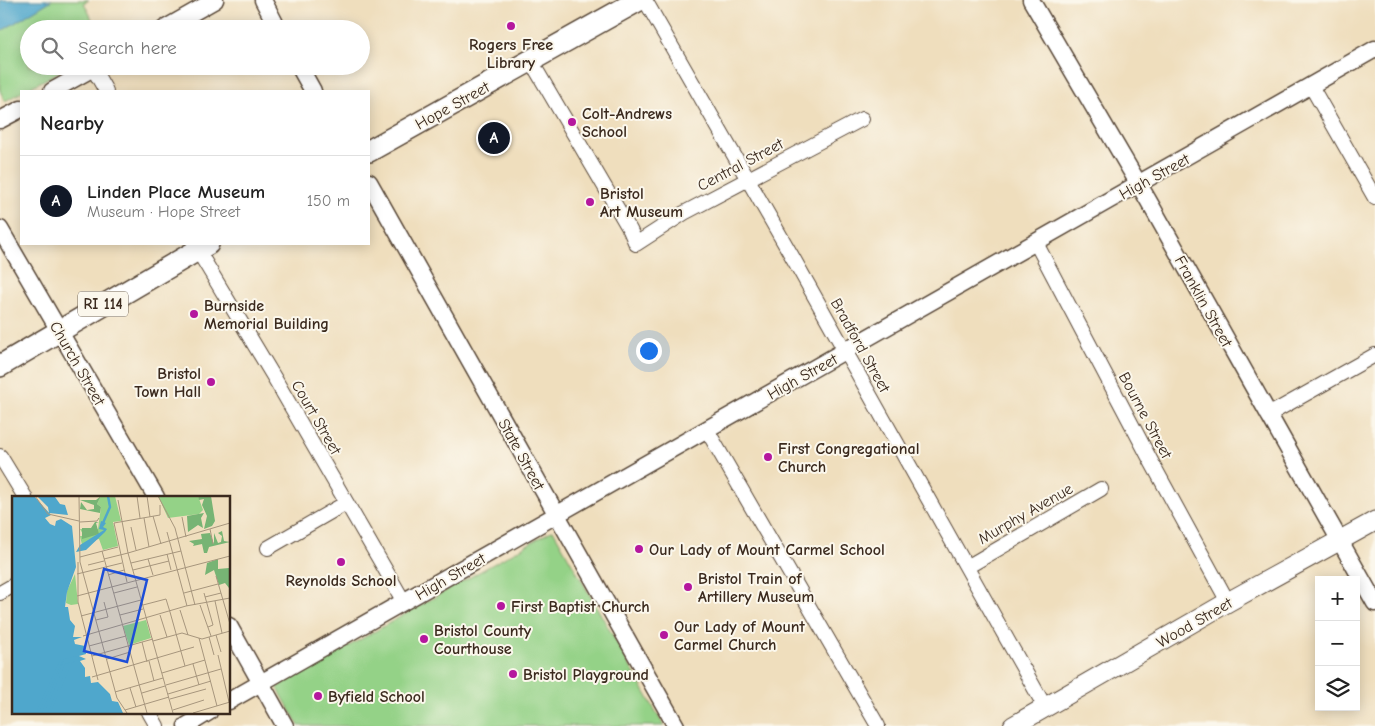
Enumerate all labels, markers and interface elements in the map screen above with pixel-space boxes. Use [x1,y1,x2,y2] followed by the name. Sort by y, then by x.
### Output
[20,20,370,75] search box
[505,20,517,32] marker: Rogers Free Library
[38,34,66,62] icon: search
[469,36,553,72] place label: Rogers Free Library
[78,37,177,59] text: Search here
[412,78,493,134] street label: Hope Street
[582,105,672,141] place label: Colt-Andrews School
[40,111,104,135] text: Nearby
[566,116,578,128] marker: Colt-Andrews School
[478,119,510,157] pin: A
[695,135,787,195] street label: Central Street
[1116,150,1193,204] street label: High Street
[87,181,265,203] text: Linden Place Museum
[600,185,683,221] place label: Bristol Art Museum
[52,192,60,210] text: A
[307,192,350,210] text: 150 m
[584,196,596,208] marker: Bristol Art Museum
[87,203,240,221] text: Museum · Hope Street
[1171,253,1236,351] street label: Franklin Street
[78,292,128,316] road number: RI 114
[827,295,894,396] street label: Bradford Street
[204,297,329,333] place label: Burnside Memorial Building
[188,308,200,320] marker: Burnside Memorial Building
[46,318,109,409] street label: Church Street
[636,338,662,364] your location
[764,350,841,404] street label: High Street
[134,365,201,401] place label: Bristol Town Hall
[1115,369,1176,462] street label: Bourne Street
[205,376,217,388] marker: Bristol Town Hall
[288,377,345,458] street label: Court Street
[494,416,548,494] street label: State Street
[778,440,919,476] place label: First Congregational Church
[762,451,774,463] marker: First Congregational Church
[975,480,1076,548] street label: Murphy Avenue
[12,496,230,714] inset map
[649,541,885,559] place label: Our Lady of Mount Carmel School
[633,543,645,555] marker: Our Lady of Mount Carmel School
[412,549,489,604] street label: High Street
[335,556,347,568] marker: Reynolds School
[698,570,814,606] place label: Bristol Train of Artillery Museum
[285,572,397,590] place label: Reynolds School
[1315,576,1360,711] map controls
[1315,576,1360,621] button: +
[682,581,694,593] marker: Bristol Train of Artillery Museum
[1154,594,1236,652] street label: Wood Street
[511,598,650,616] place label: First Baptist Church
[495,600,507,612] marker: First Baptist Church
[674,618,806,654] place label: Our Lady of Mount Carmel Church
[1315,621,1360,666] button: −
[434,622,532,658] place label: Bristol County Courthouse
[658,629,670,641] marker: Our Lady of Mount Carmel Church
[418,633,430,645] marker: Bristol County Courthouse
[523,666,649,684] place label: Bristol Playground
[1315,666,1360,711] button: layers
[507,668,519,680] marker: Bristol Playground
[328,688,425,706] place label: Byfield School
[312,690,324,702] marker: Byfield School

